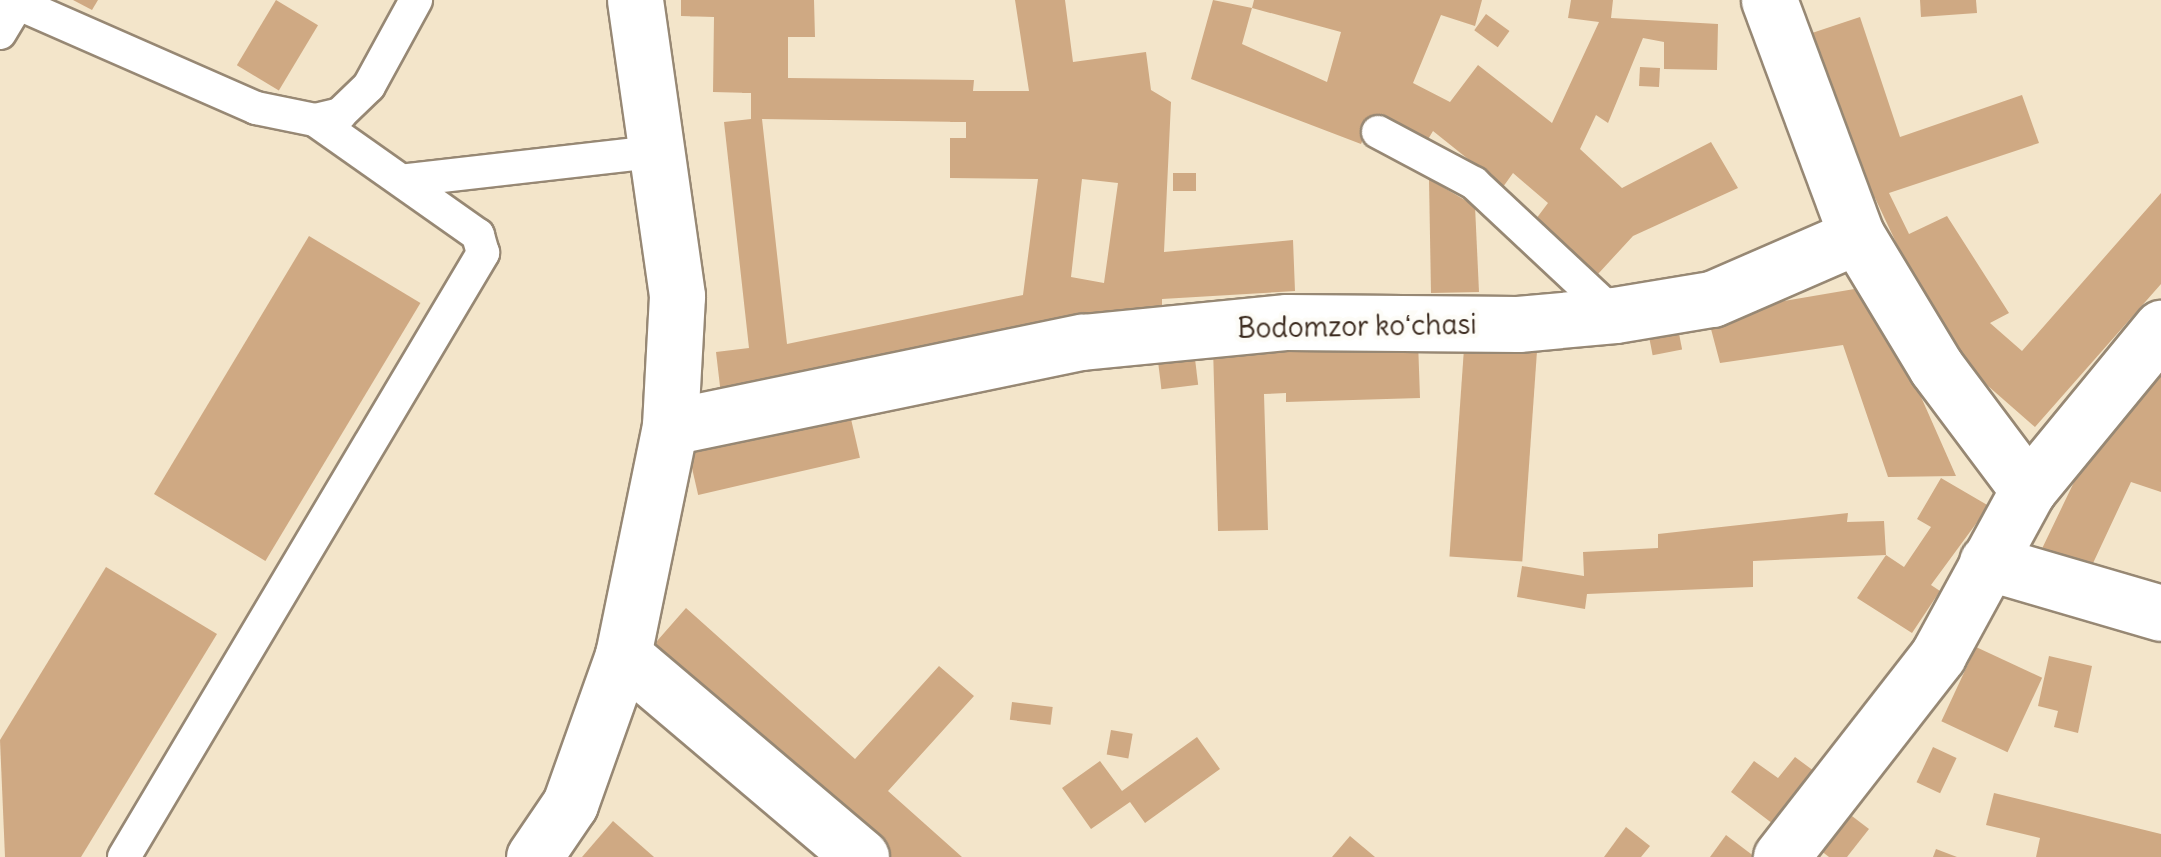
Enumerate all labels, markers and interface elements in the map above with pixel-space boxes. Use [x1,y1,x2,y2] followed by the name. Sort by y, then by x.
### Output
[1237,307,1477,345] street label: Bodomzor koʻchasi

